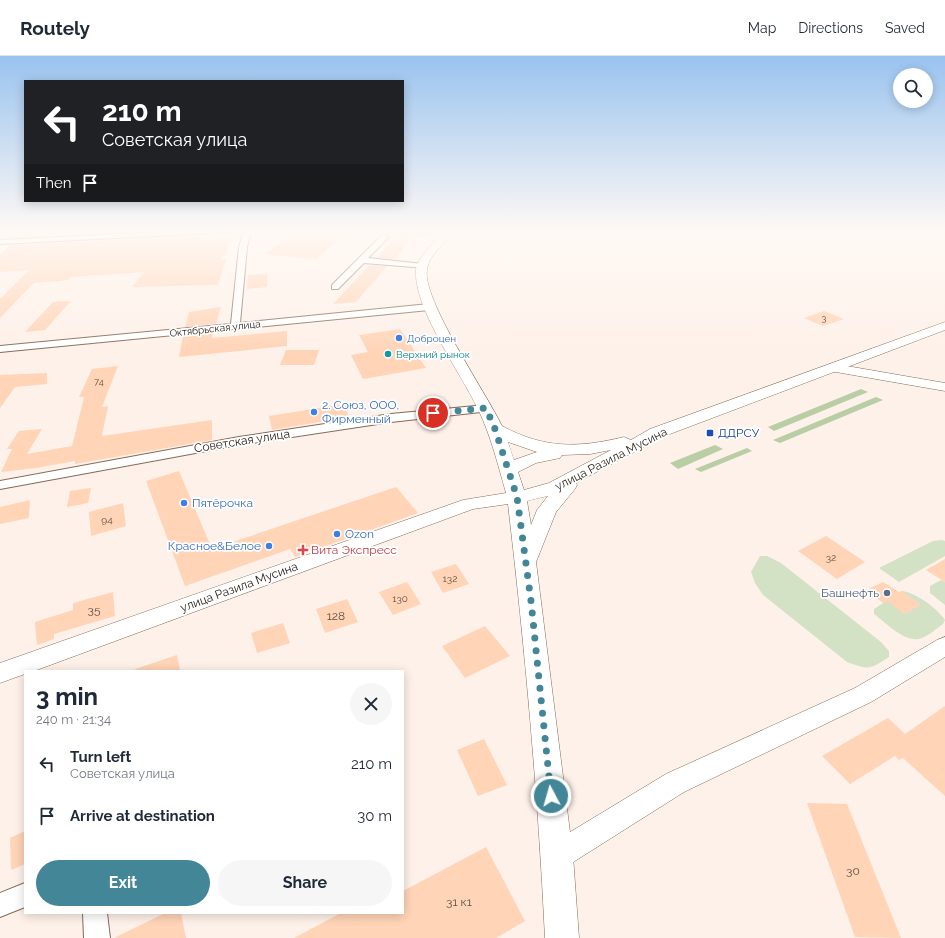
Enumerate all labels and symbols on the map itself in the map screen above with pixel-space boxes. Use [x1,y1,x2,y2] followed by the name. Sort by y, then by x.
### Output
[822,313,827,323] house number: 3
[169,318,261,339] street label: Октябрьская улица
[394,333,404,343] marker: Доброцен
[407,333,456,344] place label: Доброцен
[383,349,393,359] marker: Верхний рынок
[396,349,470,360] place label: Верхний рынок
[94,377,104,387] house number: 74
[416,396,450,430] pin
[322,398,399,426] place label: 2. Союз, ООО, Фирменный
[309,407,319,417] marker: 2. Союз, ООО, Фирменный
[553,425,669,493] street label: улица Разила Мусина
[718,426,760,440] place label: ДДРСУ
[193,427,291,455] street label: Советская улица
[705,428,715,438] marker: ДДРСУ
[192,496,253,510] place label: Пятёрочка
[179,498,189,508] marker: Пятёрочка
[101,514,113,525] house number: 94
[345,527,374,541] place label: Ozon
[332,529,342,539] marker: Ozon
[168,539,261,553] place label: Красное&Белое
[264,541,274,551] marker: Красное&Белое
[311,543,397,557] place label: Вита Экспресс
[298,545,308,555] marker: Вита Экспресс
[826,552,836,563] house number: 32
[178,559,300,615] street label: улица Разила Мусина
[443,573,457,584] house number: 132
[821,586,879,600] place label: Башнефть
[882,588,892,598] marker: Башнефть
[392,593,408,604] house number: 130
[88,603,101,617] house number: 35
[327,609,345,623] house number: 128
[530,775,572,817] position arrow
[846,864,860,878] house number: 30
[446,895,472,909] house number: 31 к1

